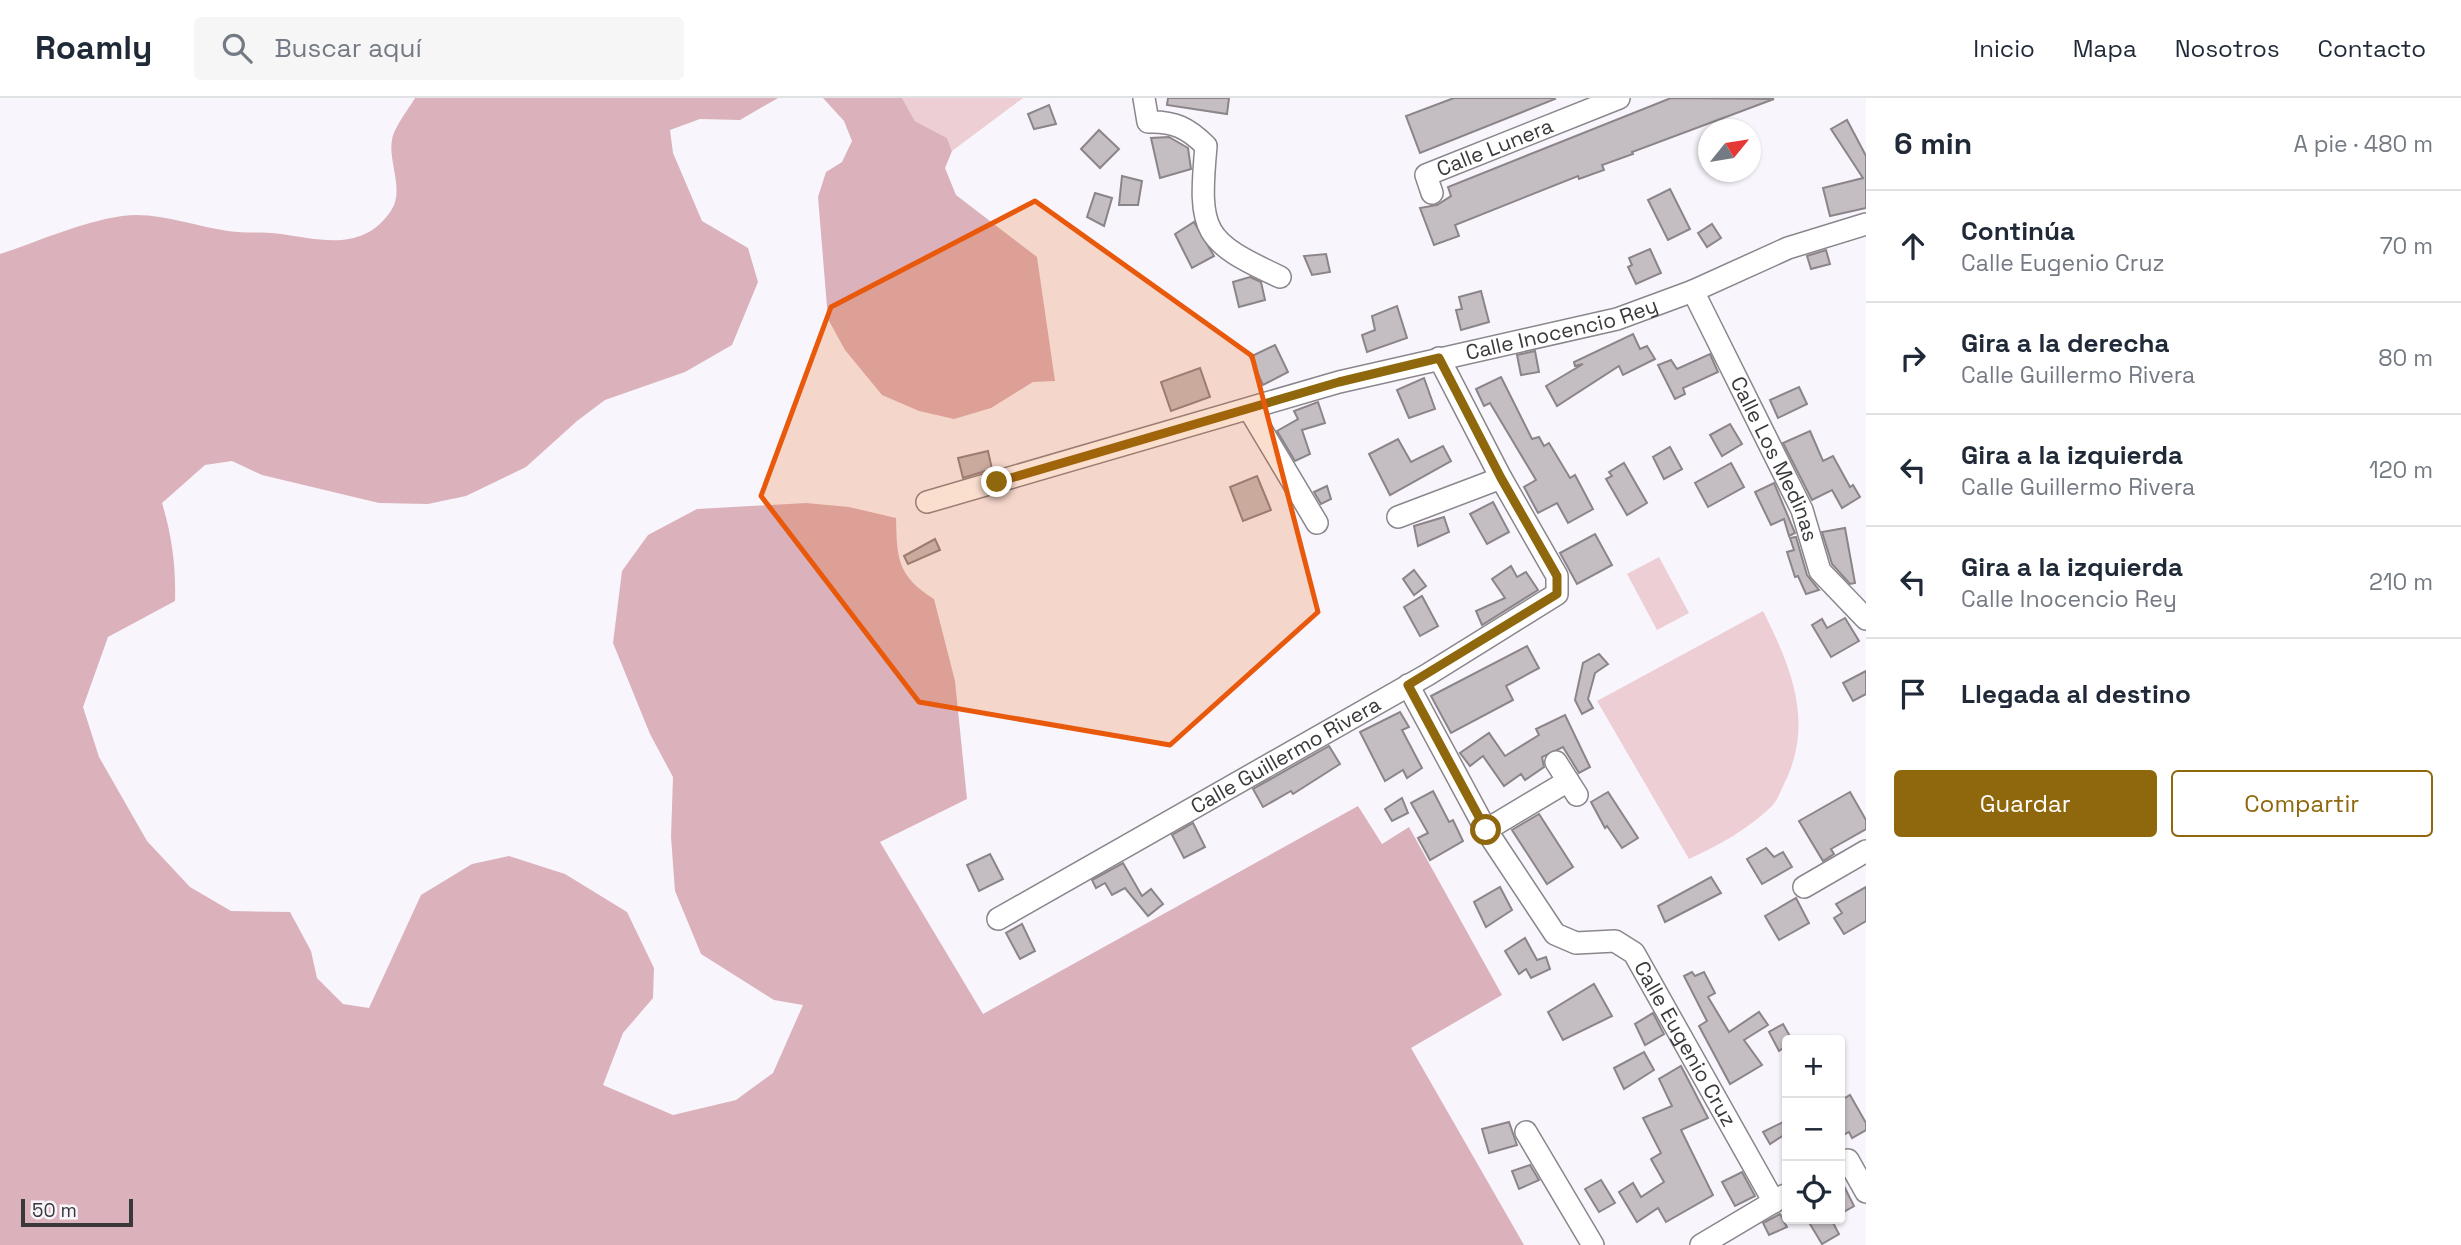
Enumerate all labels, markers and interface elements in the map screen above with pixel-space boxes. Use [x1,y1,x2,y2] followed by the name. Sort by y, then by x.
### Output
[194,17,684,80] search box
[35,27,152,69] text: Roamly
[218,29,256,67] icon: search
[274,31,422,65] text: Buscar aquí
[1973,33,2035,64] text: Inicio
[2073,33,2137,64] text: Mapa
[2175,33,2280,64] text: Nosotros
[2318,33,2426,64] text: Contacto
[1432,112,1557,182] street label: Calle Lunera
[1698,119,1761,182] north arrow
[1894,124,1972,163] text: 6 min
[2294,129,2433,159] text: A pie · 480 m
[1961,214,2075,248] text: Continúa
[1894,227,1932,265] icon: ahead
[2380,231,2433,261] text: 70 m
[1961,248,2165,278] text: Calle Eugenio Cruz
[1463,291,1661,366] street label: Calle Inocencio Rey
[1961,326,2170,360] text: Gira a la derecha
[1894,339,1932,377] icon: right
[2378,343,2433,373] text: 80 m
[1961,360,2195,390] text: Calle Guillermo Rivera
[1725,372,1825,545] street label: Calle Los Medinas
[1961,438,2183,472] text: Gira a la izquierda
[1894,451,1932,489] icon: left
[2369,455,2433,485] text: 120 m
[981,466,1012,497] route end
[1961,472,2195,502] text: Calle Guillermo Rivera
[1961,550,2183,584] text: Gira a la izquierda
[1894,563,1932,601] icon: left
[2369,567,2433,597] text: 210 m
[1961,584,2177,614] text: Calle Inocencio Rey
[1894,675,1932,713] icon: arrive
[1961,677,2191,711] text: Llegada al destino
[1186,690,1385,820] street label: Calle Guillermo Rivera
[1894,770,2157,837] button: Guardar
[2171,770,2433,837] button: Compartir
[1470,814,1501,845] route start
[1628,956,1743,1131] street label: Calle Eugenio Cruz
[1782,1035,1845,1224] map controls
[1782,1035,1845,1098] button: +
[1782,1098,1845,1161] button: −
[1782,1161,1845,1224] button: locate
[21,1196,133,1228] scale bar
[32,1198,77,1223] text: 50 m

